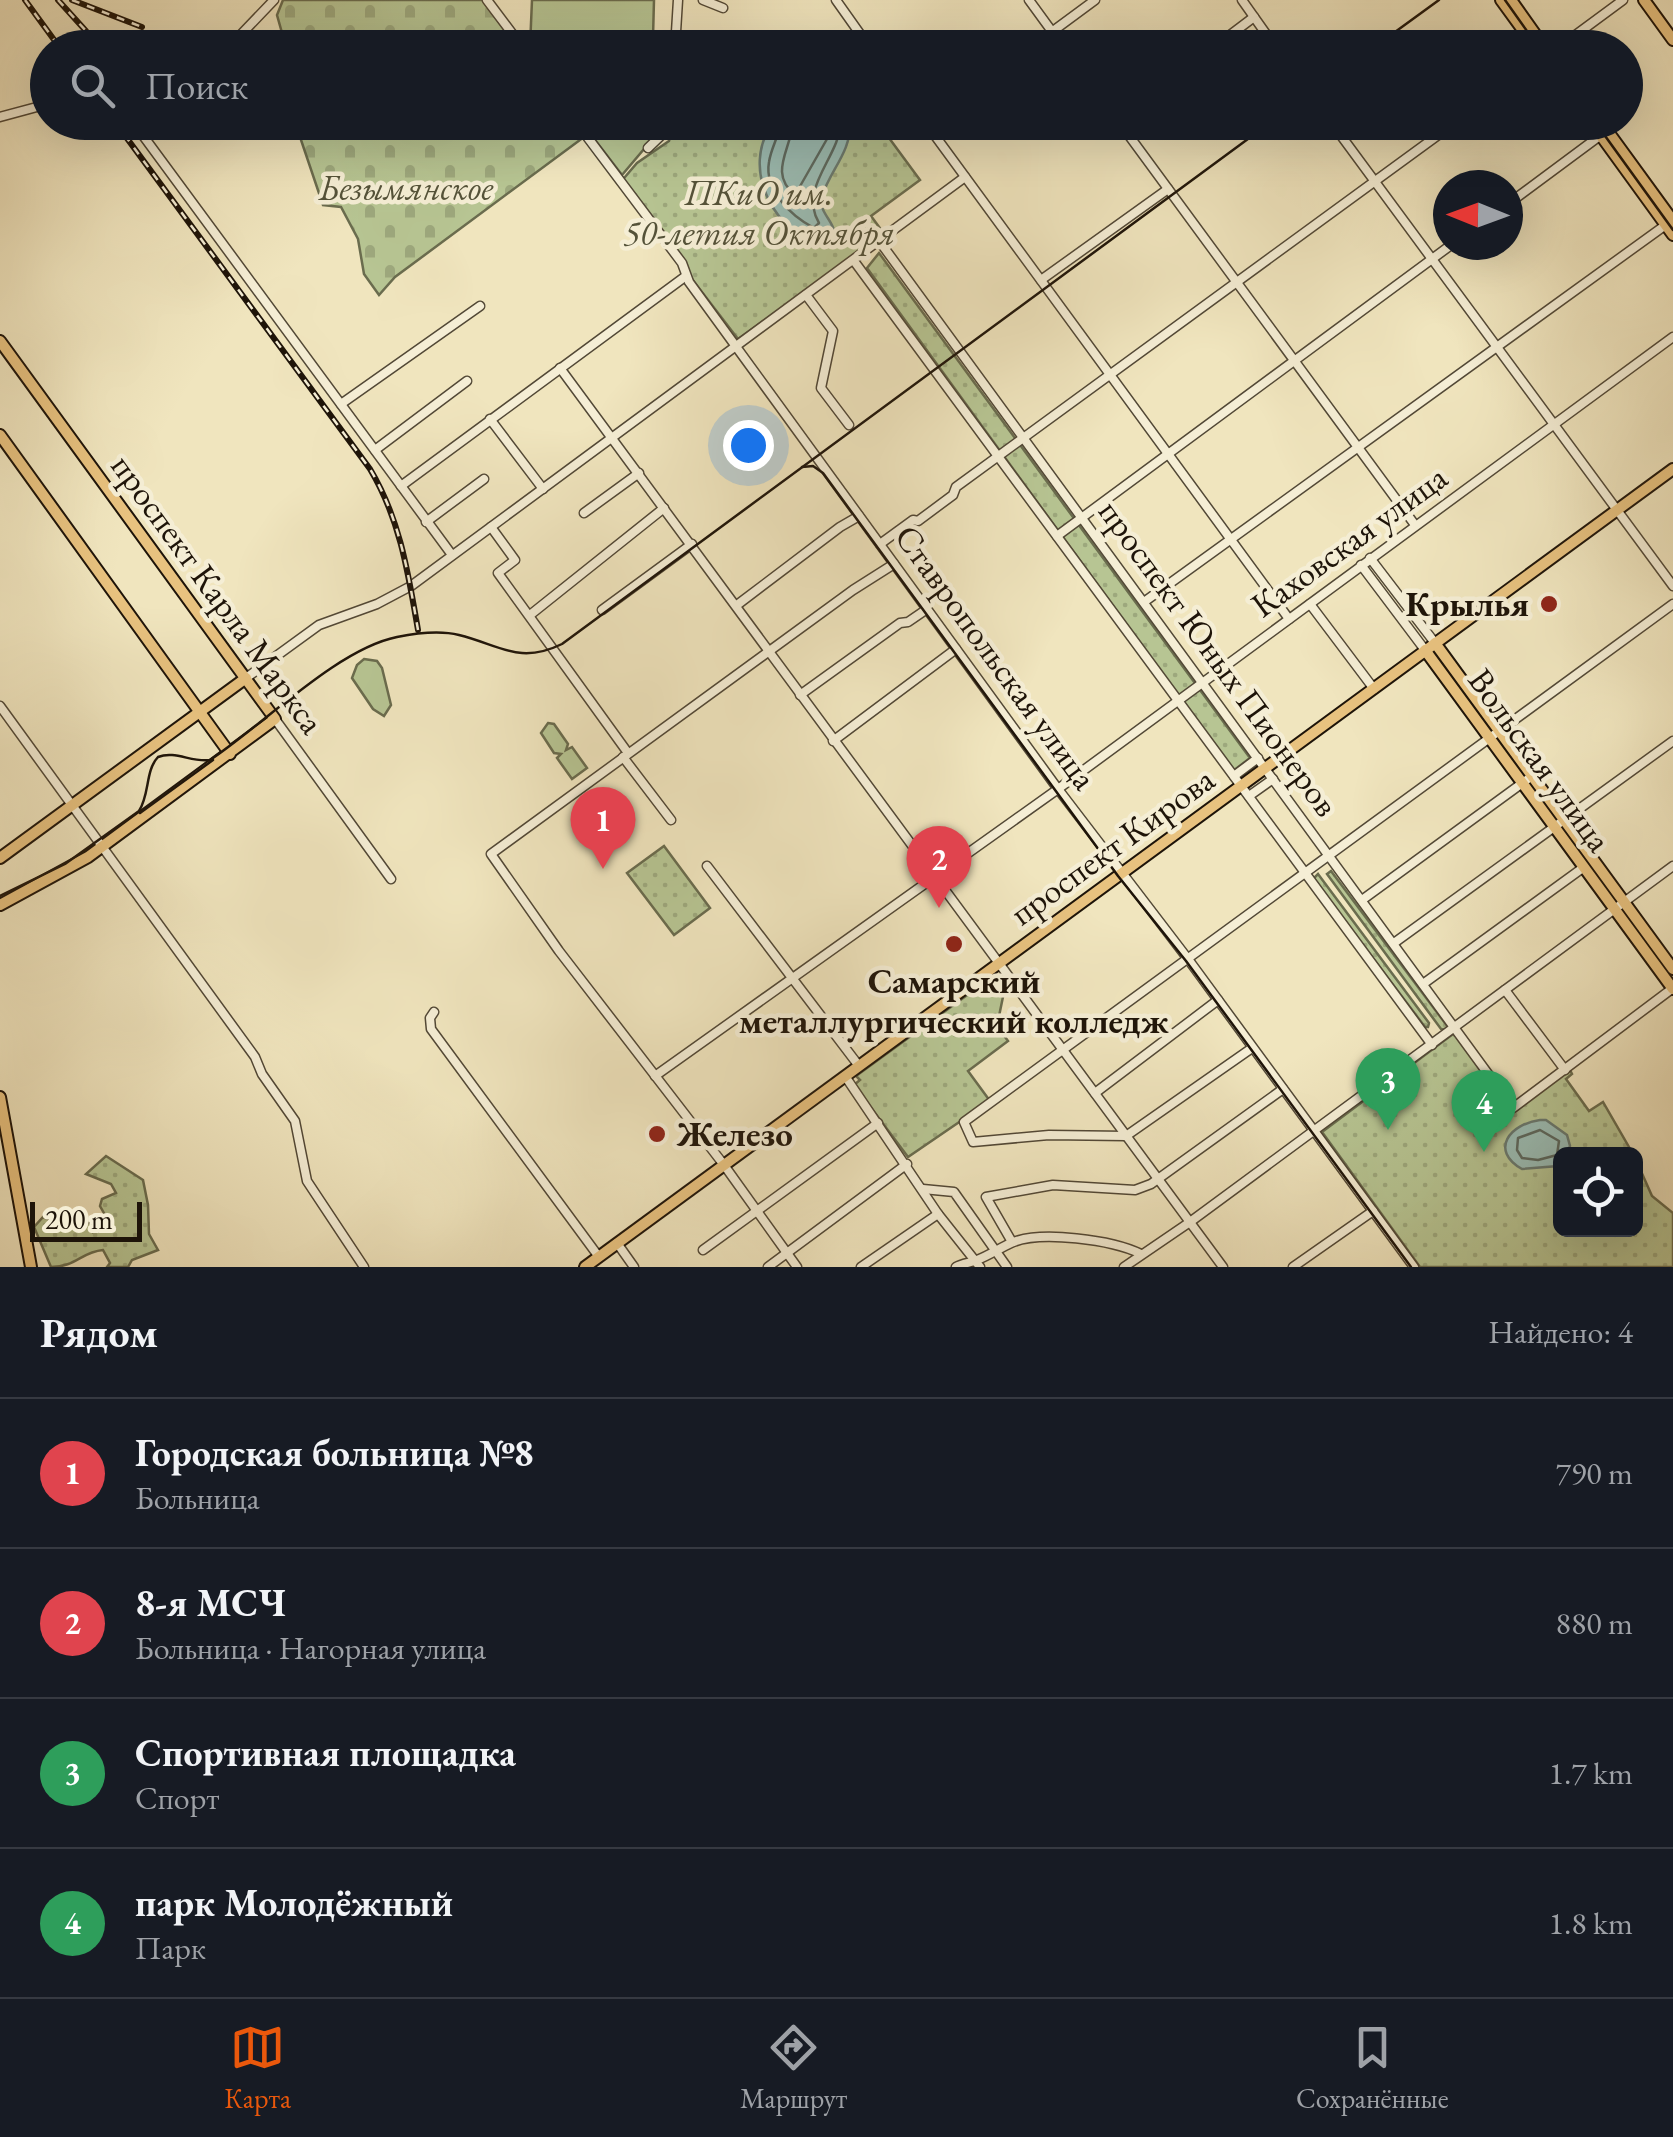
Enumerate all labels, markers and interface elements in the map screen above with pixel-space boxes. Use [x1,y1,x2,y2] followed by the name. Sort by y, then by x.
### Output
[30,30,1643,140] search box
[65,58,120,113] icon: search
[145,61,248,110] text: Поиск
[318,165,494,210] park label: Безымянское
[623,170,895,256] park label: ПКиО им. 50-летия Октября
[1433,170,1523,260] north arrow
[723,420,774,471] your location
[101,445,335,743] street label: проспект Карла Маркса
[1242,454,1456,628] street label: Каховская улица
[1088,490,1350,826] street label: проспект Юных Пионеров
[884,515,1108,799] street label: Ставропольская улица
[1405,581,1529,626] place label: Крылья
[1538,593,1560,615] marker: Крылья
[1458,659,1622,861] street label: Вольская улица
[1001,756,1223,936] street label: проспект Кирова
[570,786,636,869] pin: 1
[906,826,972,908] pin: 2
[943,933,965,955] marker: Самарский металлургический колледж
[739,958,1169,1043] place label: Самарский металлургический колледж
[1356,1048,1420,1130] pin: 3
[1452,1070,1516,1152] pin: 4
[676,1111,793,1156] place label: Железо
[646,1123,668,1145] marker: Железо
[1553,1147,1643,1237] map controls
[1553,1147,1643,1237] button: locate
[30,1197,142,1242] scale bar
[45,1201,113,1237] text: 200 m
[40,1305,158,1360] text: Рядом
[1488,1311,1633,1353] text: Найдено: 4
[135,1428,534,1477] text: Городская больница №8
[64,1452,81,1494] text: 1
[1556,1452,1633,1494] text: 790 m
[135,1477,259,1519] text: Больница
[135,1578,286,1627] text: 8-я МСЧ
[64,1602,81,1644] text: 2
[1556,1602,1633,1644] text: 880 m
[135,1627,486,1669] text: Больница · Нагорная улица
[135,1728,516,1777] text: Спортивная площадка
[64,1752,81,1794] text: 3
[1549,1752,1633,1794] text: 1.7 km
[135,1777,219,1819] text: Спорт
[135,1878,453,1927] text: парк Молодёжный
[64,1902,81,1944] text: 4
[1549,1902,1633,1944] text: 1.8 km
[135,1927,206,1969] text: Парк
[224,2020,291,2116] tab: Карта
[740,2020,847,2116] tab: Маршрут
[1296,2020,1449,2116] tab: Сохранённые

